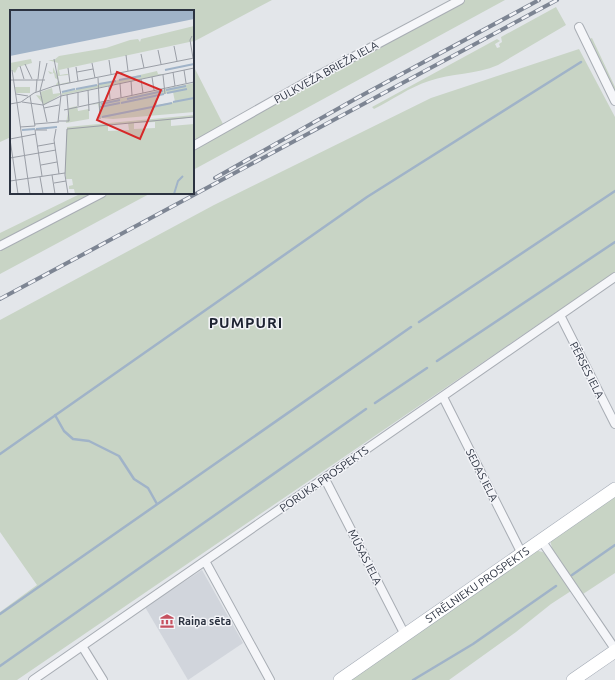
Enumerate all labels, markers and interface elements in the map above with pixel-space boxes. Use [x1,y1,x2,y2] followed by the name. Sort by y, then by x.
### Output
[10,10,194,194] inset map
[272,37,381,106] street label: PULKVEŽA BRIEŽA IELA
[209,314,283,331] district label: PUMPURI
[568,340,607,401] street label: PĒRSES IELA
[277,444,371,514] street label: PORUKA PROSPEKTS
[464,447,501,504] street label: SEDAS IELA
[346,527,384,587] street label: MŪSAS IELA
[423,544,531,625] street label: STRĒLNIEKU PROSPEKTS
[159,613,175,629] museum icon: Raiņa sēta
[178,615,231,627] place label: Raiņa sēta

